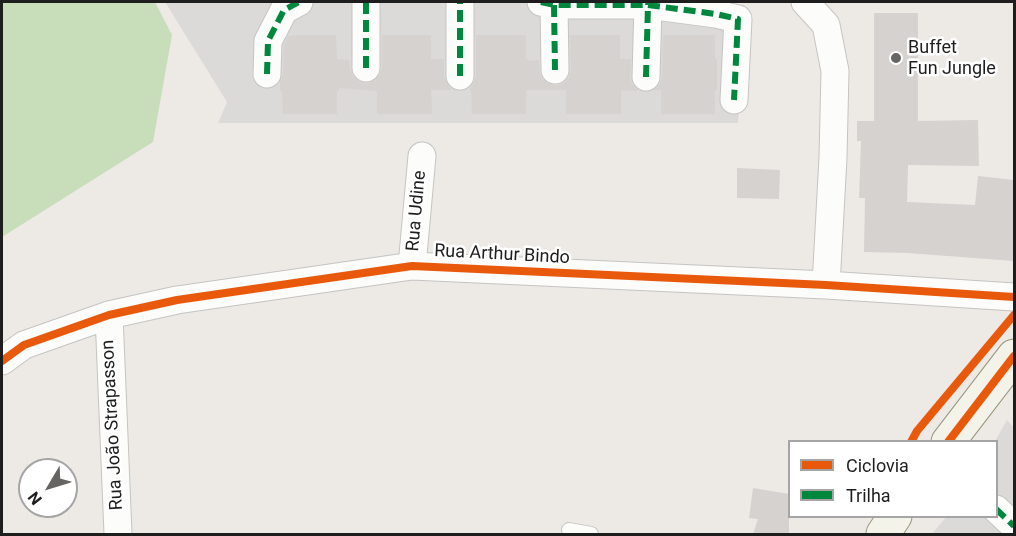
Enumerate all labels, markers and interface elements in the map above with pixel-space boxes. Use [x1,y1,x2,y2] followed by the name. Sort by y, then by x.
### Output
[908,37,996,80] place label: Buffet Fun Jungle
[889,51,903,65] marker: Buffet Fun Jungle
[403,170,431,252] street label: Rua Udine
[434,241,570,269] street label: Rua Arthur Bindo
[98,339,128,511] street label: Rua João Strapasson
[788,440,998,518] legend
[846,455,909,476] text: Ciclovia
[18,458,78,518] north arrow
[846,485,891,506] text: Trilha
[24,488,46,508] text: N

